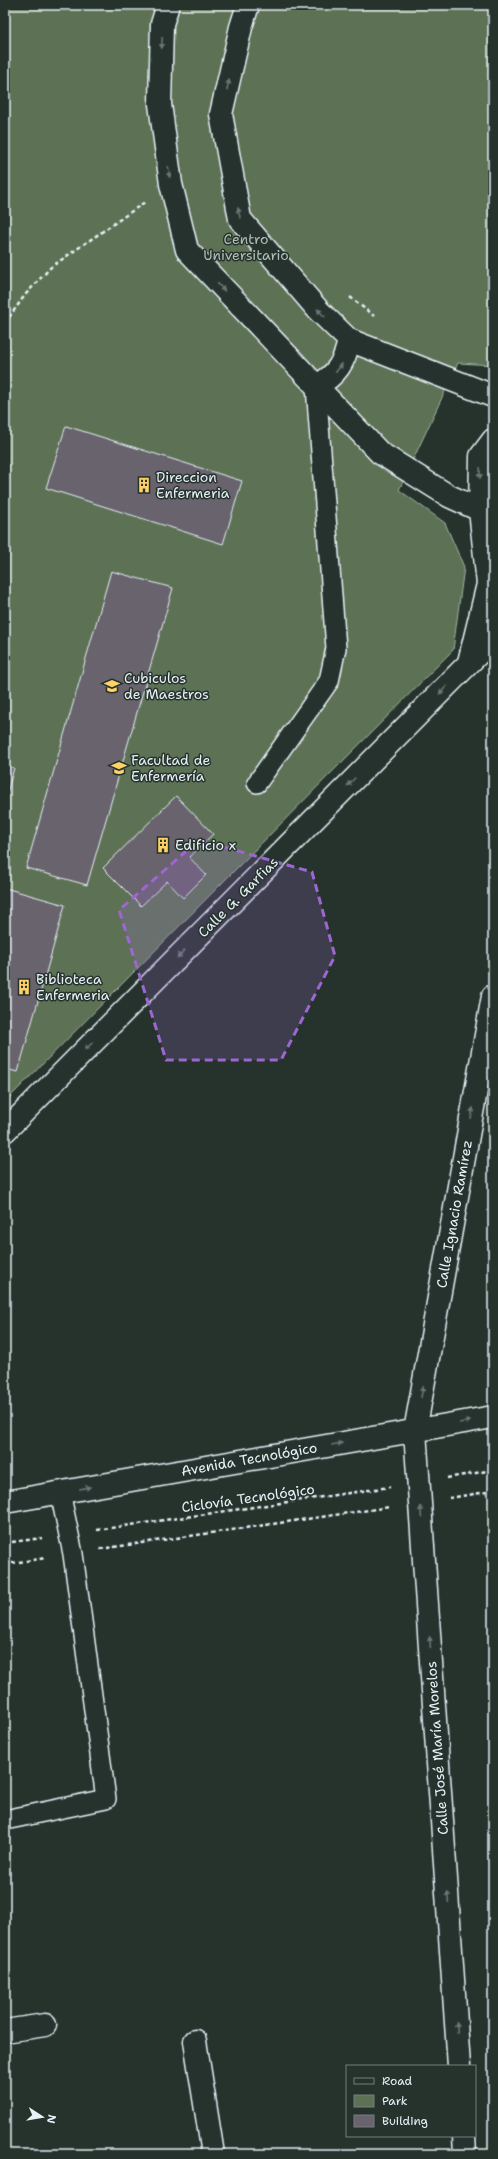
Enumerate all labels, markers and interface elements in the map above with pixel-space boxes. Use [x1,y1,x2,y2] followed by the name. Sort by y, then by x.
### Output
[159,37,165,50] one-way arrow
[225,79,231,91] one-way arrow
[166,166,172,178] one-way arrow
[236,206,242,219] one-way arrow
[203,230,289,264] park label: Centro Universitario
[217,282,226,292] one-way arrow
[316,308,326,318] one-way arrow
[335,362,343,373] one-way arrow
[477,467,484,479] one-way arrow
[156,468,230,502] place label: Direccion Enfermeria
[135,476,153,494] building icon: Direccion Enfermeria
[124,669,209,703] place label: Cubiculos de Maestros
[103,677,121,695] school or university icon: Cubiculos de Maestros
[438,685,447,695] one-way arrow
[131,751,210,785] place label: Facultad de Enfermería
[110,759,128,777] school or university icon: Facultad de Enfermería
[346,777,356,787] one-way arrow
[154,836,172,854] building icon: Edificio x
[175,836,236,854] place label: Edificio x
[194,853,282,941] street label: Calle G. Garfias
[176,949,186,959] one-way arrow
[36,970,110,1004] place label: Biblioteca Enfermeria
[15,978,33,996] building icon: Biblioteca Enfermeria
[84,1041,94,1051] one-way arrow
[469,1107,475,1119] one-way arrow
[432,1138,476,1290] street label: Calle Ignacio Ramírez
[419,1386,425,1398] one-way arrow
[459,1419,471,1425] one-way arrow
[179,1438,319,1480] street label: Avenida Tecnológico
[331,1441,343,1447] one-way arrow
[180,1480,316,1516] street label: Ciclovía Tecnológico
[79,1485,91,1491] one-way arrow
[418,1505,424,1518] one-way arrow
[426,1636,433,1648] one-way arrow
[422,1661,452,1835] street label: Calle José María Morelos
[444,1891,451,1903] one-way arrow
[453,2021,460,2033] one-way arrow
[346,2065,476,2137] legend
[382,2073,413,2089] text: Road
[382,2093,408,2109] text: Park
[22,2097,62,2137] north arrow
[43,2113,60,2125] text: N
[382,2113,428,2129] text: Building

